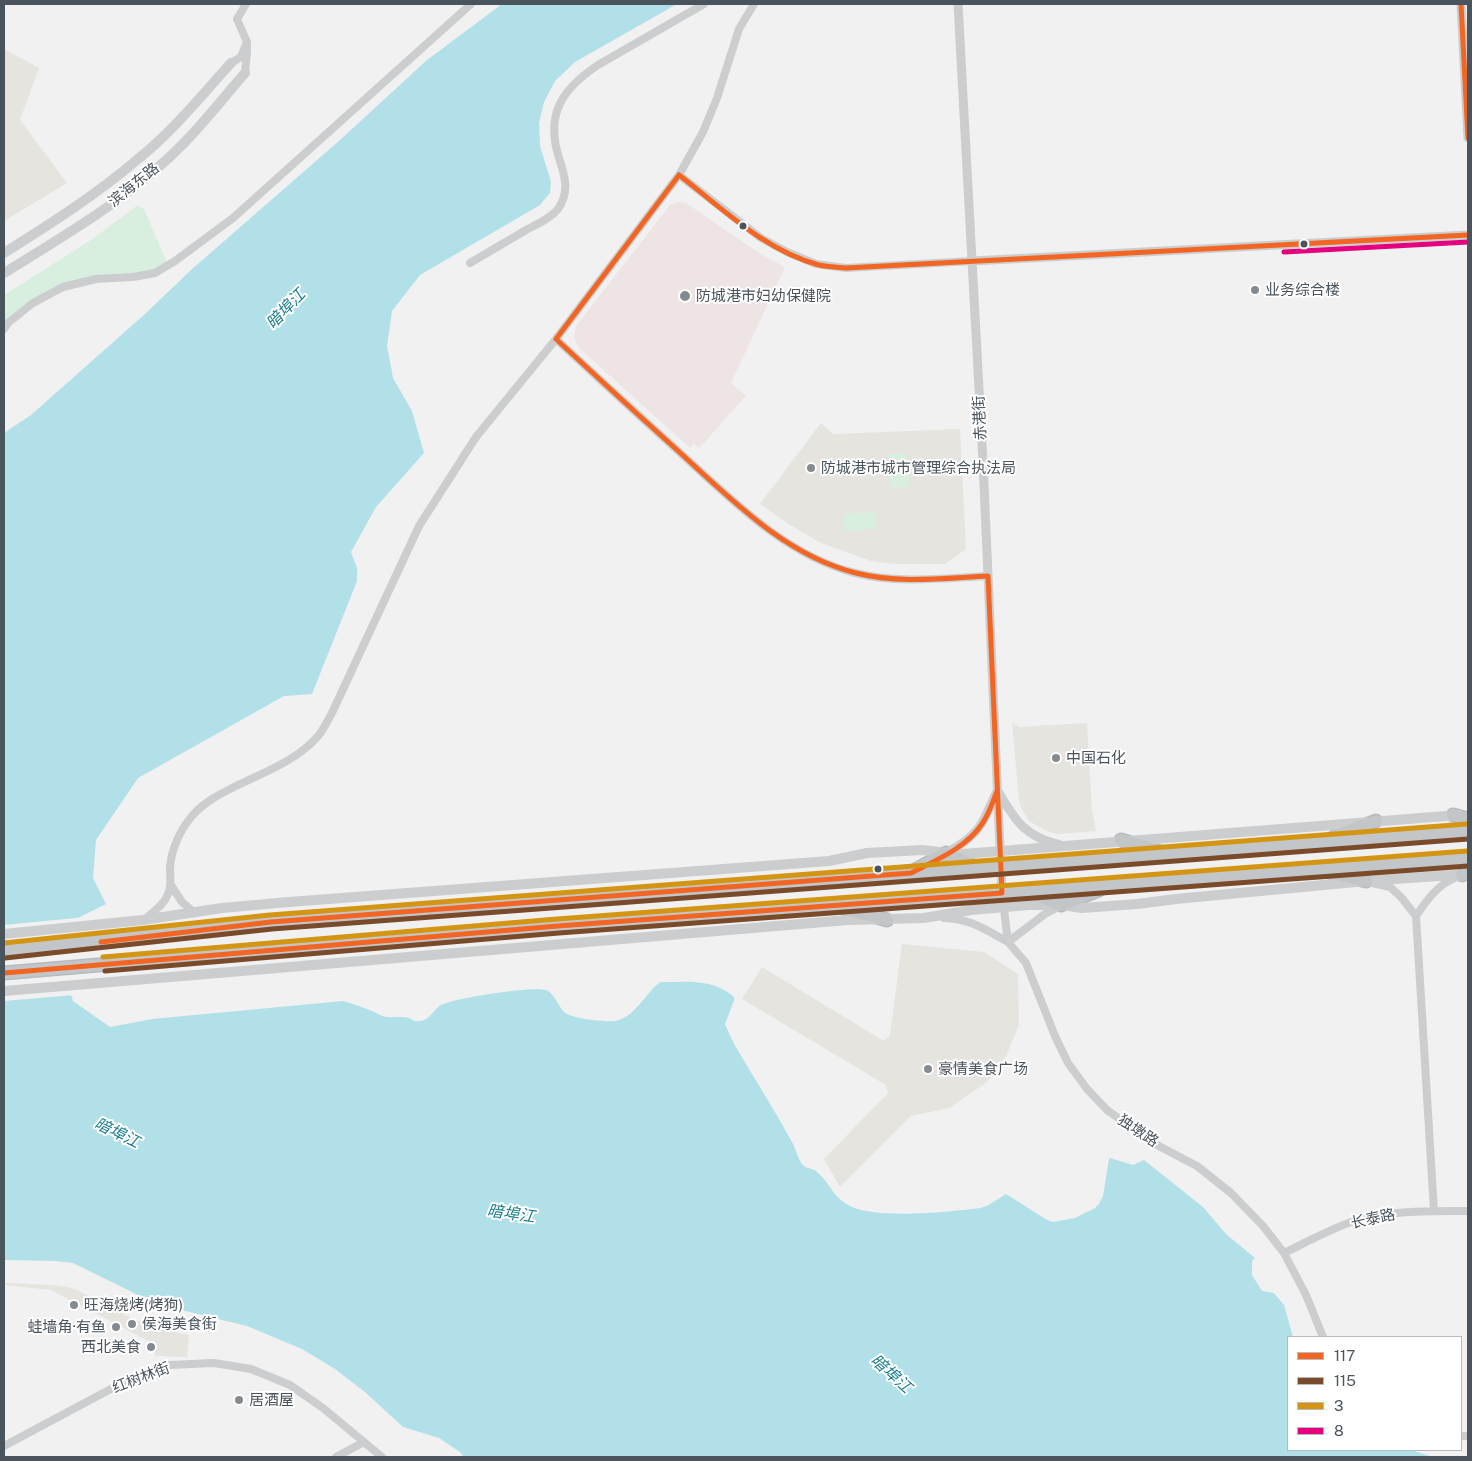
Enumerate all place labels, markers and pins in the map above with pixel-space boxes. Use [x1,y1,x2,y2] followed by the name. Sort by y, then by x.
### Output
[738,221,748,231] unlabelled marker
[1299,239,1309,249] unlabelled marker
[1265,281,1340,299] place label: 业务综合楼
[1249,284,1261,296] marker: 业务综合楼
[696,287,831,305] place label: 防城港市妇幼保健院
[678,289,692,303] marker: 防城港市妇幼保健院
[821,459,1016,477] place label: 防城港市城市管理综合执法局
[805,462,817,474] marker: 防城港市城市管理综合执法局
[1066,749,1126,767] place label: 中国石化
[1050,752,1062,764] marker: 中国石化
[873,864,883,874] unlabelled marker
[938,1060,1028,1078] place label: 豪情美食广场
[922,1063,934,1075] marker: 豪情美食广场
[84,1296,183,1314] place label: 旺海烧烤(烤狗)
[68,1299,80,1311] marker: 旺海烧烤(烤狗)
[142,1315,217,1333] place label: 侯海美食街
[28,1318,106,1336] place label: 蛙墙角·有鱼
[126,1318,138,1330] marker: 侯海美食街
[110,1321,122,1333] marker: 蛙墙角·有鱼
[81,1338,141,1356] place label: 西北美食
[145,1341,157,1353] marker: 西北美食
[249,1391,294,1409] place label: 居酒屋
[233,1394,245,1406] marker: 居酒屋

